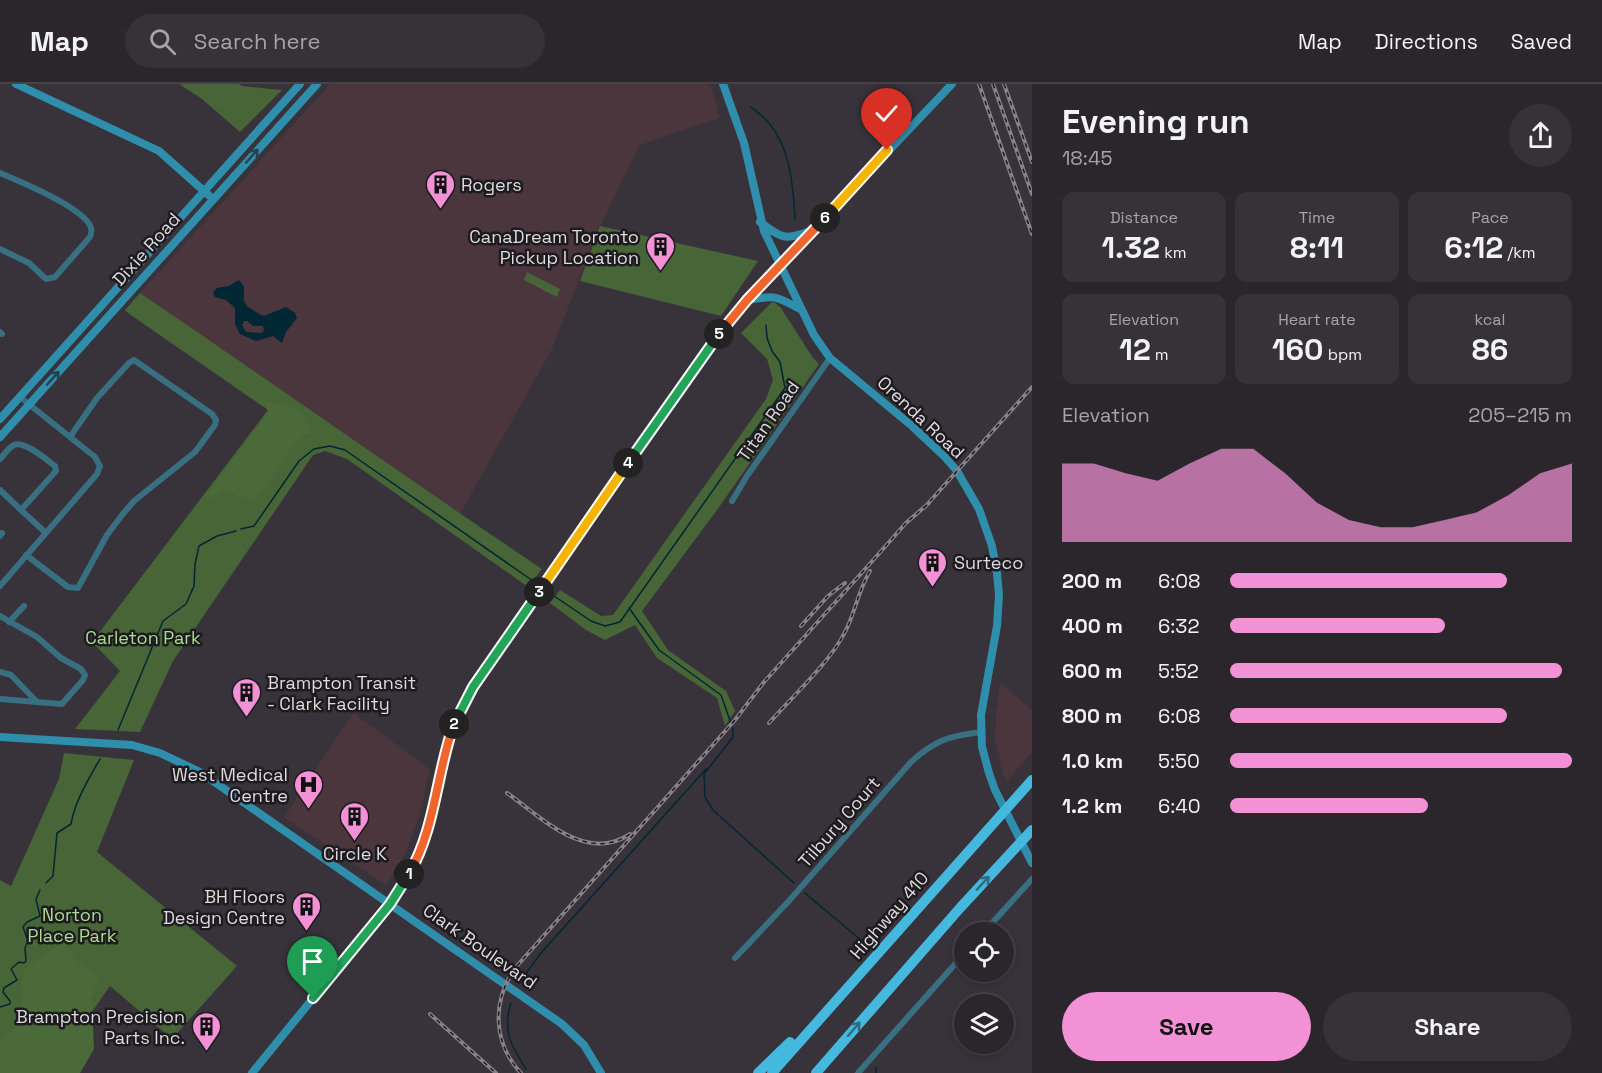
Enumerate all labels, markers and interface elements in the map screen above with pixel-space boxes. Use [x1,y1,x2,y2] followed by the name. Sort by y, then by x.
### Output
[125,14,545,68] search box
[30,23,89,59] text: Map
[146,25,179,58] icon: search
[194,27,321,55] text: Search here
[1298,28,1342,55] text: Map
[1375,28,1478,55] text: Directions
[1511,28,1572,55] text: Saved
[861,88,912,150] pin
[870,97,903,130] icon: check
[1062,101,1250,143] text: Evening run
[1509,104,1572,167] button: share
[1062,145,1112,171] text: 18:45
[245,149,259,164] one-way arrow
[424,168,456,210] building icon: Rogers
[461,173,522,196] place label: Rogers
[810,203,840,233] pin: 6
[820,207,830,228] text: 6
[1110,207,1178,228] text: Distance
[1299,207,1335,228] text: Time
[1471,207,1509,228] text: Pace
[107,208,185,290] street label: Dixie Road
[469,225,639,269] place label: CanaDream Toronto Pickup Location
[1101,228,1160,267] text: 1.32
[1290,228,1344,267] text: 8:11
[1444,228,1503,267] text: 6:12
[644,230,676,272] building icon: CanaDream Toronto Pickup Location
[1160,242,1187,263] text: km
[1503,242,1536,263] text: /km
[1109,309,1179,330] text: Elevation
[1278,309,1356,330] text: Heart rate
[1475,309,1505,330] text: kcal
[704,319,734,349] pin: 5
[714,323,724,344] text: 5
[1119,330,1151,369] text: 12
[1272,330,1324,369] text: 160
[1472,330,1508,369] text: 86
[1151,344,1169,365] text: m
[1324,344,1362,365] text: bpm
[46,371,60,386] one-way arrow
[873,371,969,463] street label: Orenda Road
[732,376,804,466] street label: Titan Road
[1062,402,1150,428] text: Elevation
[1468,402,1572,428] text: 205–215 m
[613,448,643,478] pin: 4
[623,452,633,473] text: 4
[917,546,949,588] building icon: Surteco
[954,551,1023,574] place label: Surteco
[1062,568,1122,594] text: 200 m
[1158,568,1201,594] text: 6:08
[524,577,554,607] pin: 3
[534,581,544,602] text: 3
[1062,613,1123,639] text: 400 m
[1158,613,1199,639] text: 6:32
[85,626,201,649] park label: Carleton Park
[1062,658,1122,684] text: 600 m
[1158,658,1199,684] text: 5:52
[267,671,416,715] place label: Brampton Transit - Clark Facility
[230,676,262,718] building icon: Brampton Transit - Clark Facility
[1062,703,1122,729] text: 800 m
[1158,703,1201,729] text: 6:08
[439,709,469,739] pin: 2
[449,713,459,734] text: 2
[1062,748,1123,774] text: 1.0 km
[1158,748,1200,774] text: 5:50
[172,763,288,807] place label: West Medical Centre
[293,768,325,810] hospital icon: West Medical Centre
[793,772,885,872] street label: Tilbury Court
[1062,793,1122,819] text: 1.2 km
[1158,793,1201,819] text: 6:40
[339,800,371,842] building icon: Circle K
[323,842,387,865] place label: Circle K
[394,859,424,889] pin: 1
[405,863,413,884] text: 1
[845,866,933,964] street label: Highway 410
[976,876,990,891] one-way arrow
[163,885,285,929] place label: BH Floors Design Centre
[290,890,322,932] building icon: BH Floors Design Centre
[419,898,541,994] street label: Clark Boulevard
[28,903,117,947] park label: Norton Place Park
[954,922,1014,1054] map controls
[954,922,1014,982] button: locate
[287,936,338,998] pin
[296,945,329,978] icon: arrive
[1062,992,1311,1061] button: Save
[1323,992,1572,1061] button: Share
[954,994,1014,1054] button: layers
[16,1005,185,1049] place label: Brampton Precision Parts Inc.
[190,1010,222,1052] building icon: Brampton Precision Parts Inc.
[847,1022,861,1037] one-way arrow

